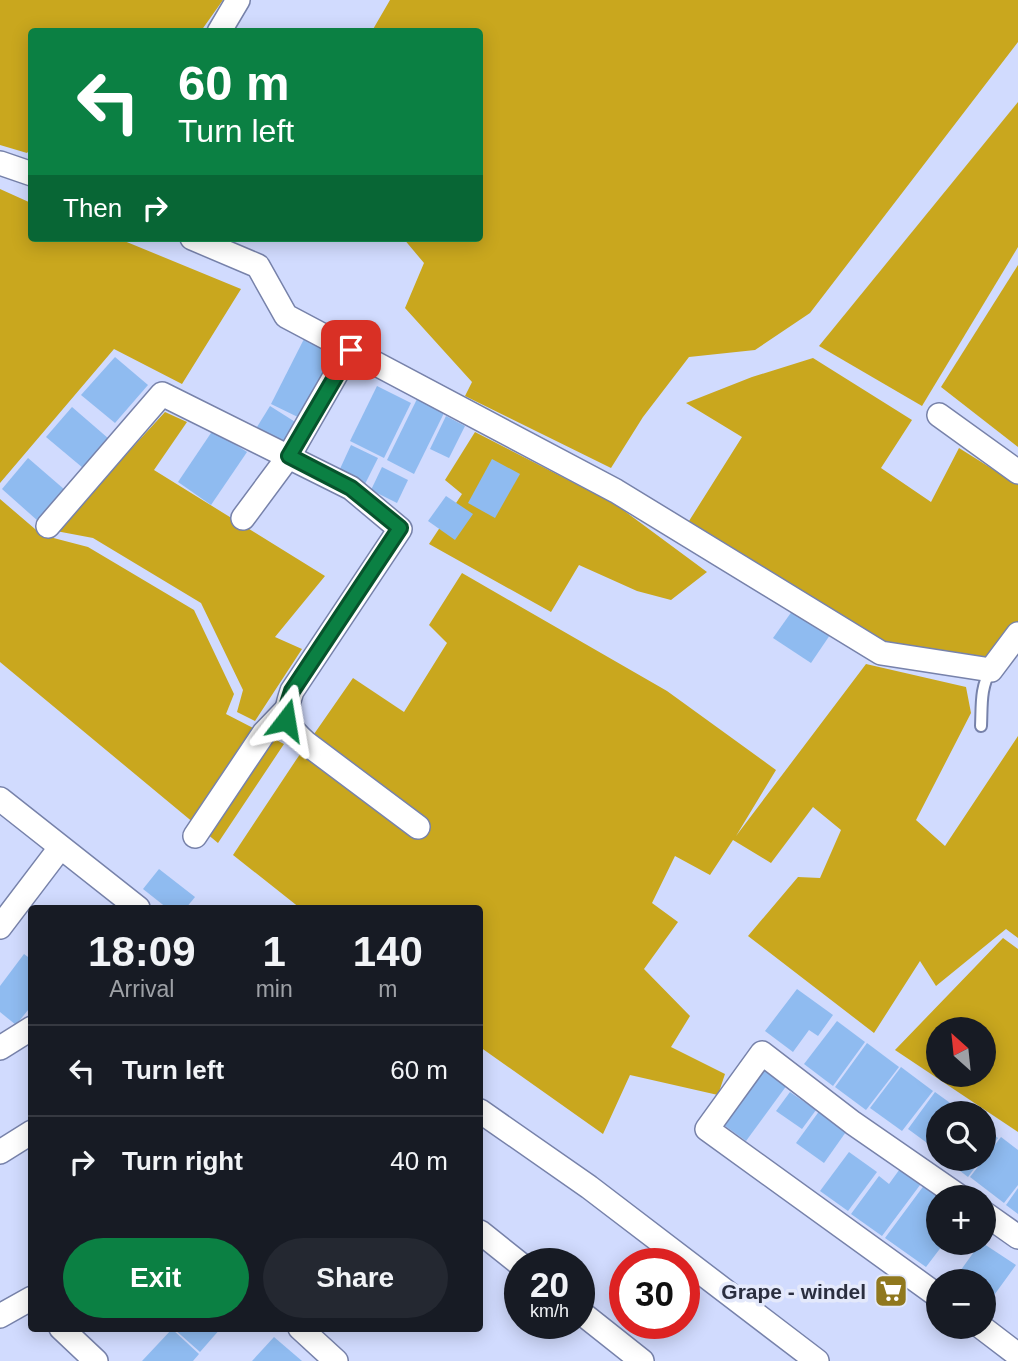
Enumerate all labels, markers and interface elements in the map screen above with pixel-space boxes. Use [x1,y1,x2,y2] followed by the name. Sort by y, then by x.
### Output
[63,56,154,147] icon: left
[178,56,290,110] text: 60 m
[178,113,294,149] text: Turn left
[136,189,174,227] icon: right
[63,193,122,223] text: Then
[321,320,381,380] pin
[332,331,370,369] icon: arrive
[249,683,323,757] position arrow
[88,928,196,975] text: 18:09
[262,928,286,975] text: 1
[353,928,423,975] text: 140
[109,976,174,1002] text: Arrival
[256,976,293,1002] text: min
[378,976,397,1002] text: m
[926,1017,996,1087] north arrow
[926,1017,996,1339] map controls
[63,1052,101,1090] icon: left
[122,1055,224,1085] text: Turn left
[390,1055,448,1085] text: 60 m
[926,1101,996,1171] button: search
[63,1143,101,1181] icon: right
[122,1146,243,1176] text: Turn right
[390,1146,448,1176] text: 40 m
[926,1185,996,1255] button: +
[63,1238,249,1318] button: Exit
[263,1238,448,1318] button: Share
[609,1248,700,1339] speed limit sign: 30
[530,1265,569,1304] text: 20
[926,1269,996,1339] button: −
[872,1272,910,1310] supermarket icon: Grape - windel
[721,1280,866,1303] place label: Grape - windel
[530,1301,569,1321] text: km/h

